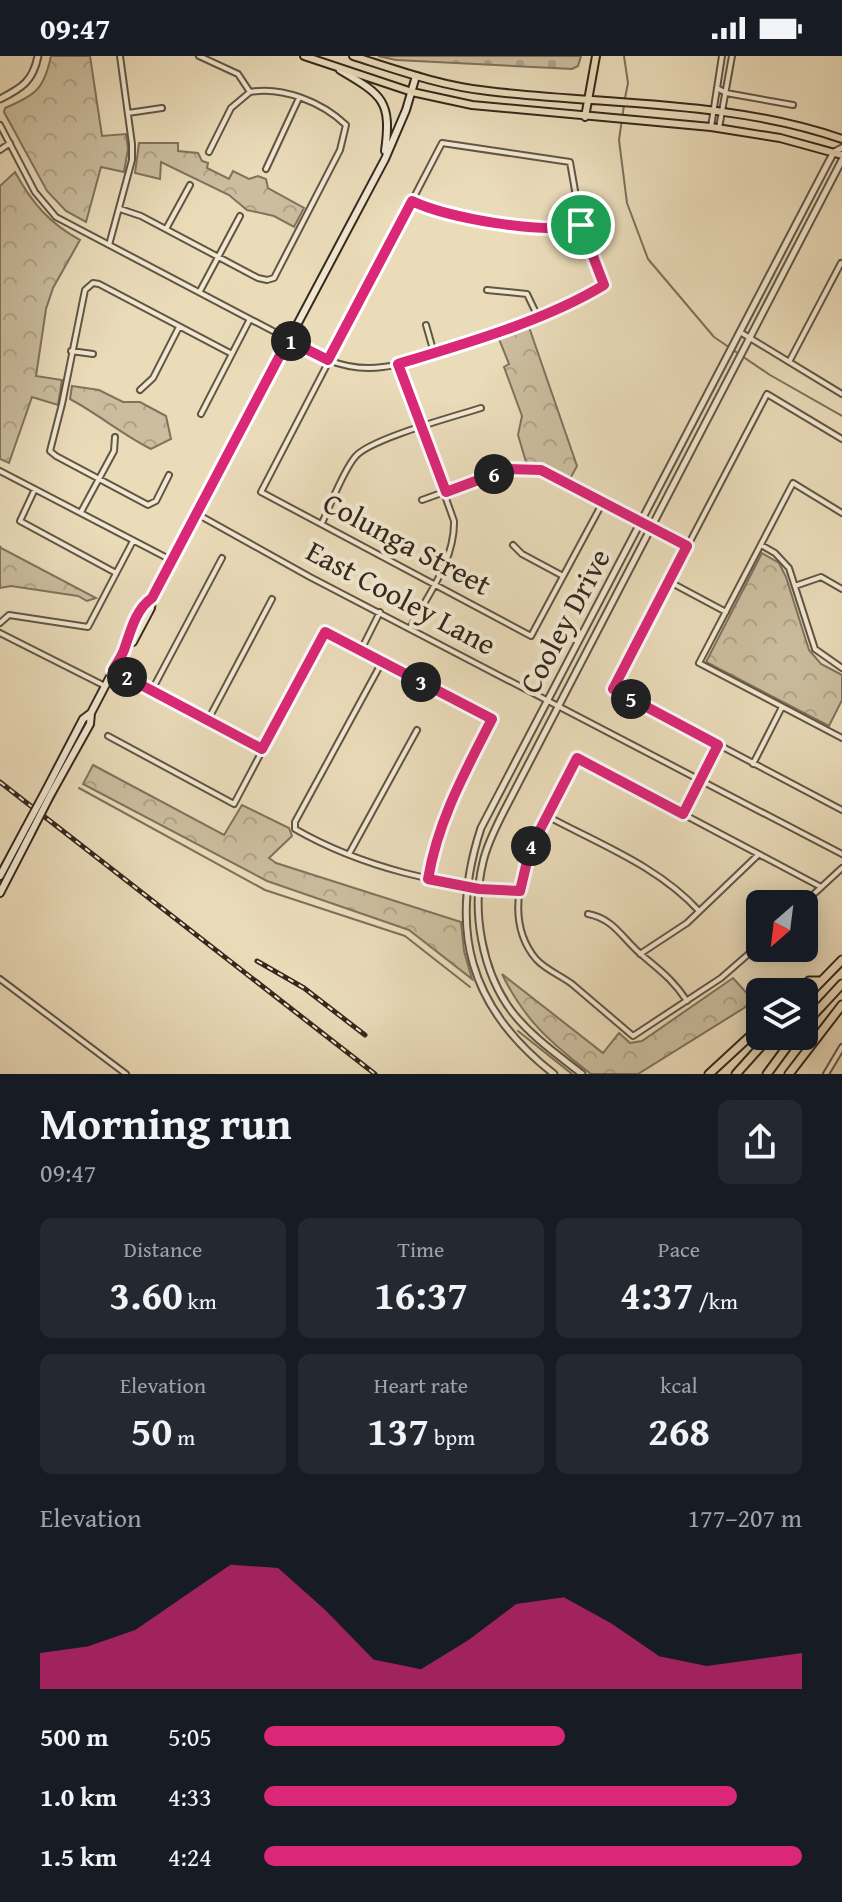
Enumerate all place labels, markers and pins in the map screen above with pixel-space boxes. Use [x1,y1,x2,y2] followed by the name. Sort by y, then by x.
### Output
[547,191,615,259] pin
[271,321,311,361] pin: 1
[474,454,514,494] pin: 6
[107,657,147,697] pin: 2
[401,662,441,702] pin: 3
[611,679,651,719] pin: 5
[511,826,551,866] pin: 4

